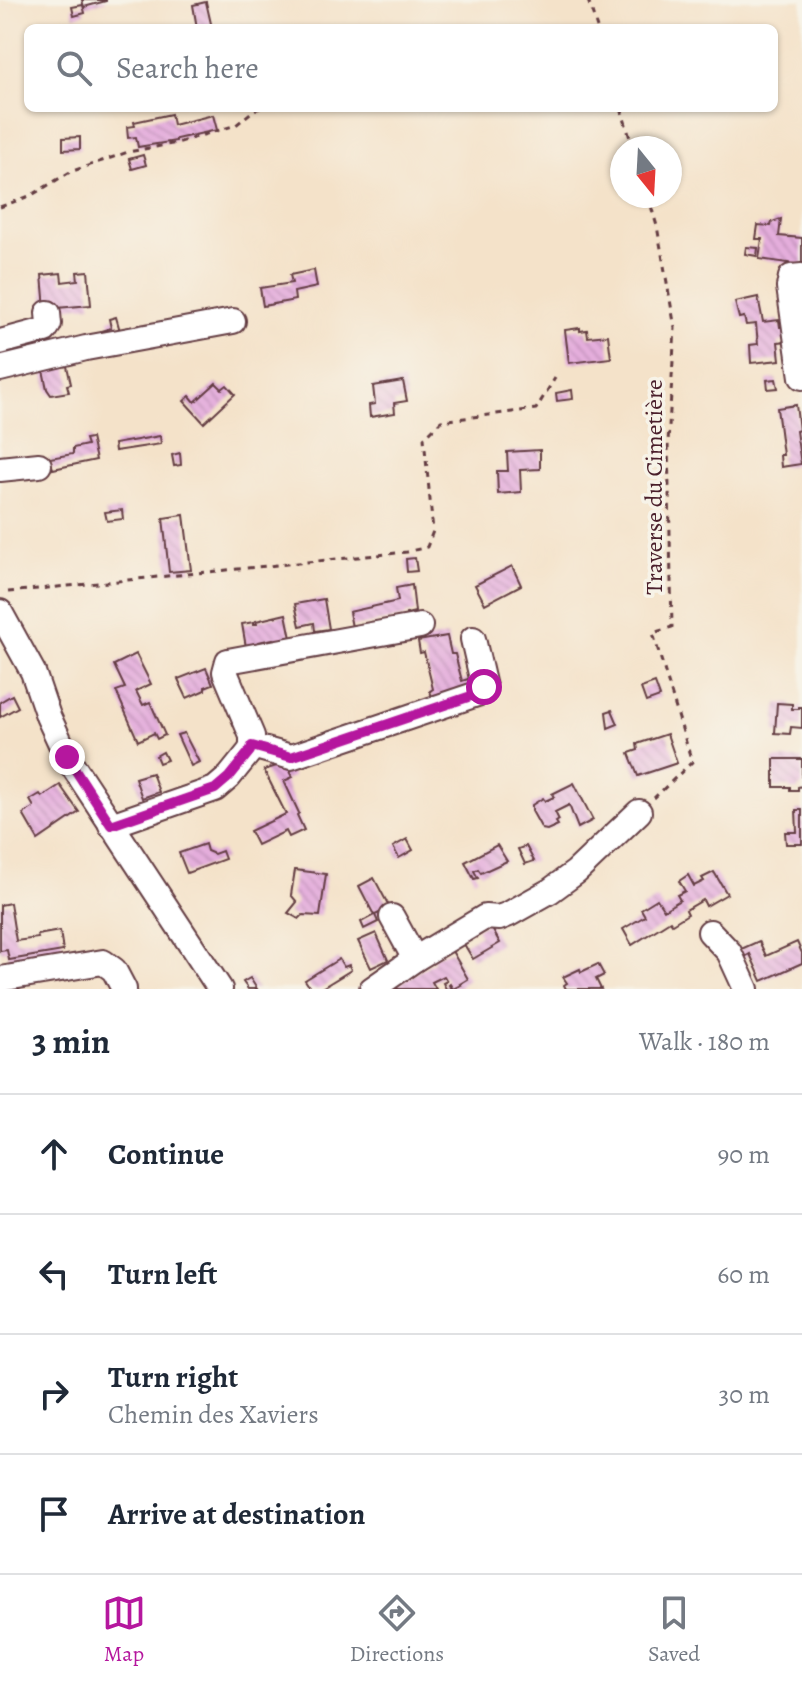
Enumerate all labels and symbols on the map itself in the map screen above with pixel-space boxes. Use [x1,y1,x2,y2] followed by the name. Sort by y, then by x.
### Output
[610,136,682,208] north arrow
[638,379,670,595] street label: Traverse du Cimetière
[466,669,502,705] route start
[49,739,85,775] route end

